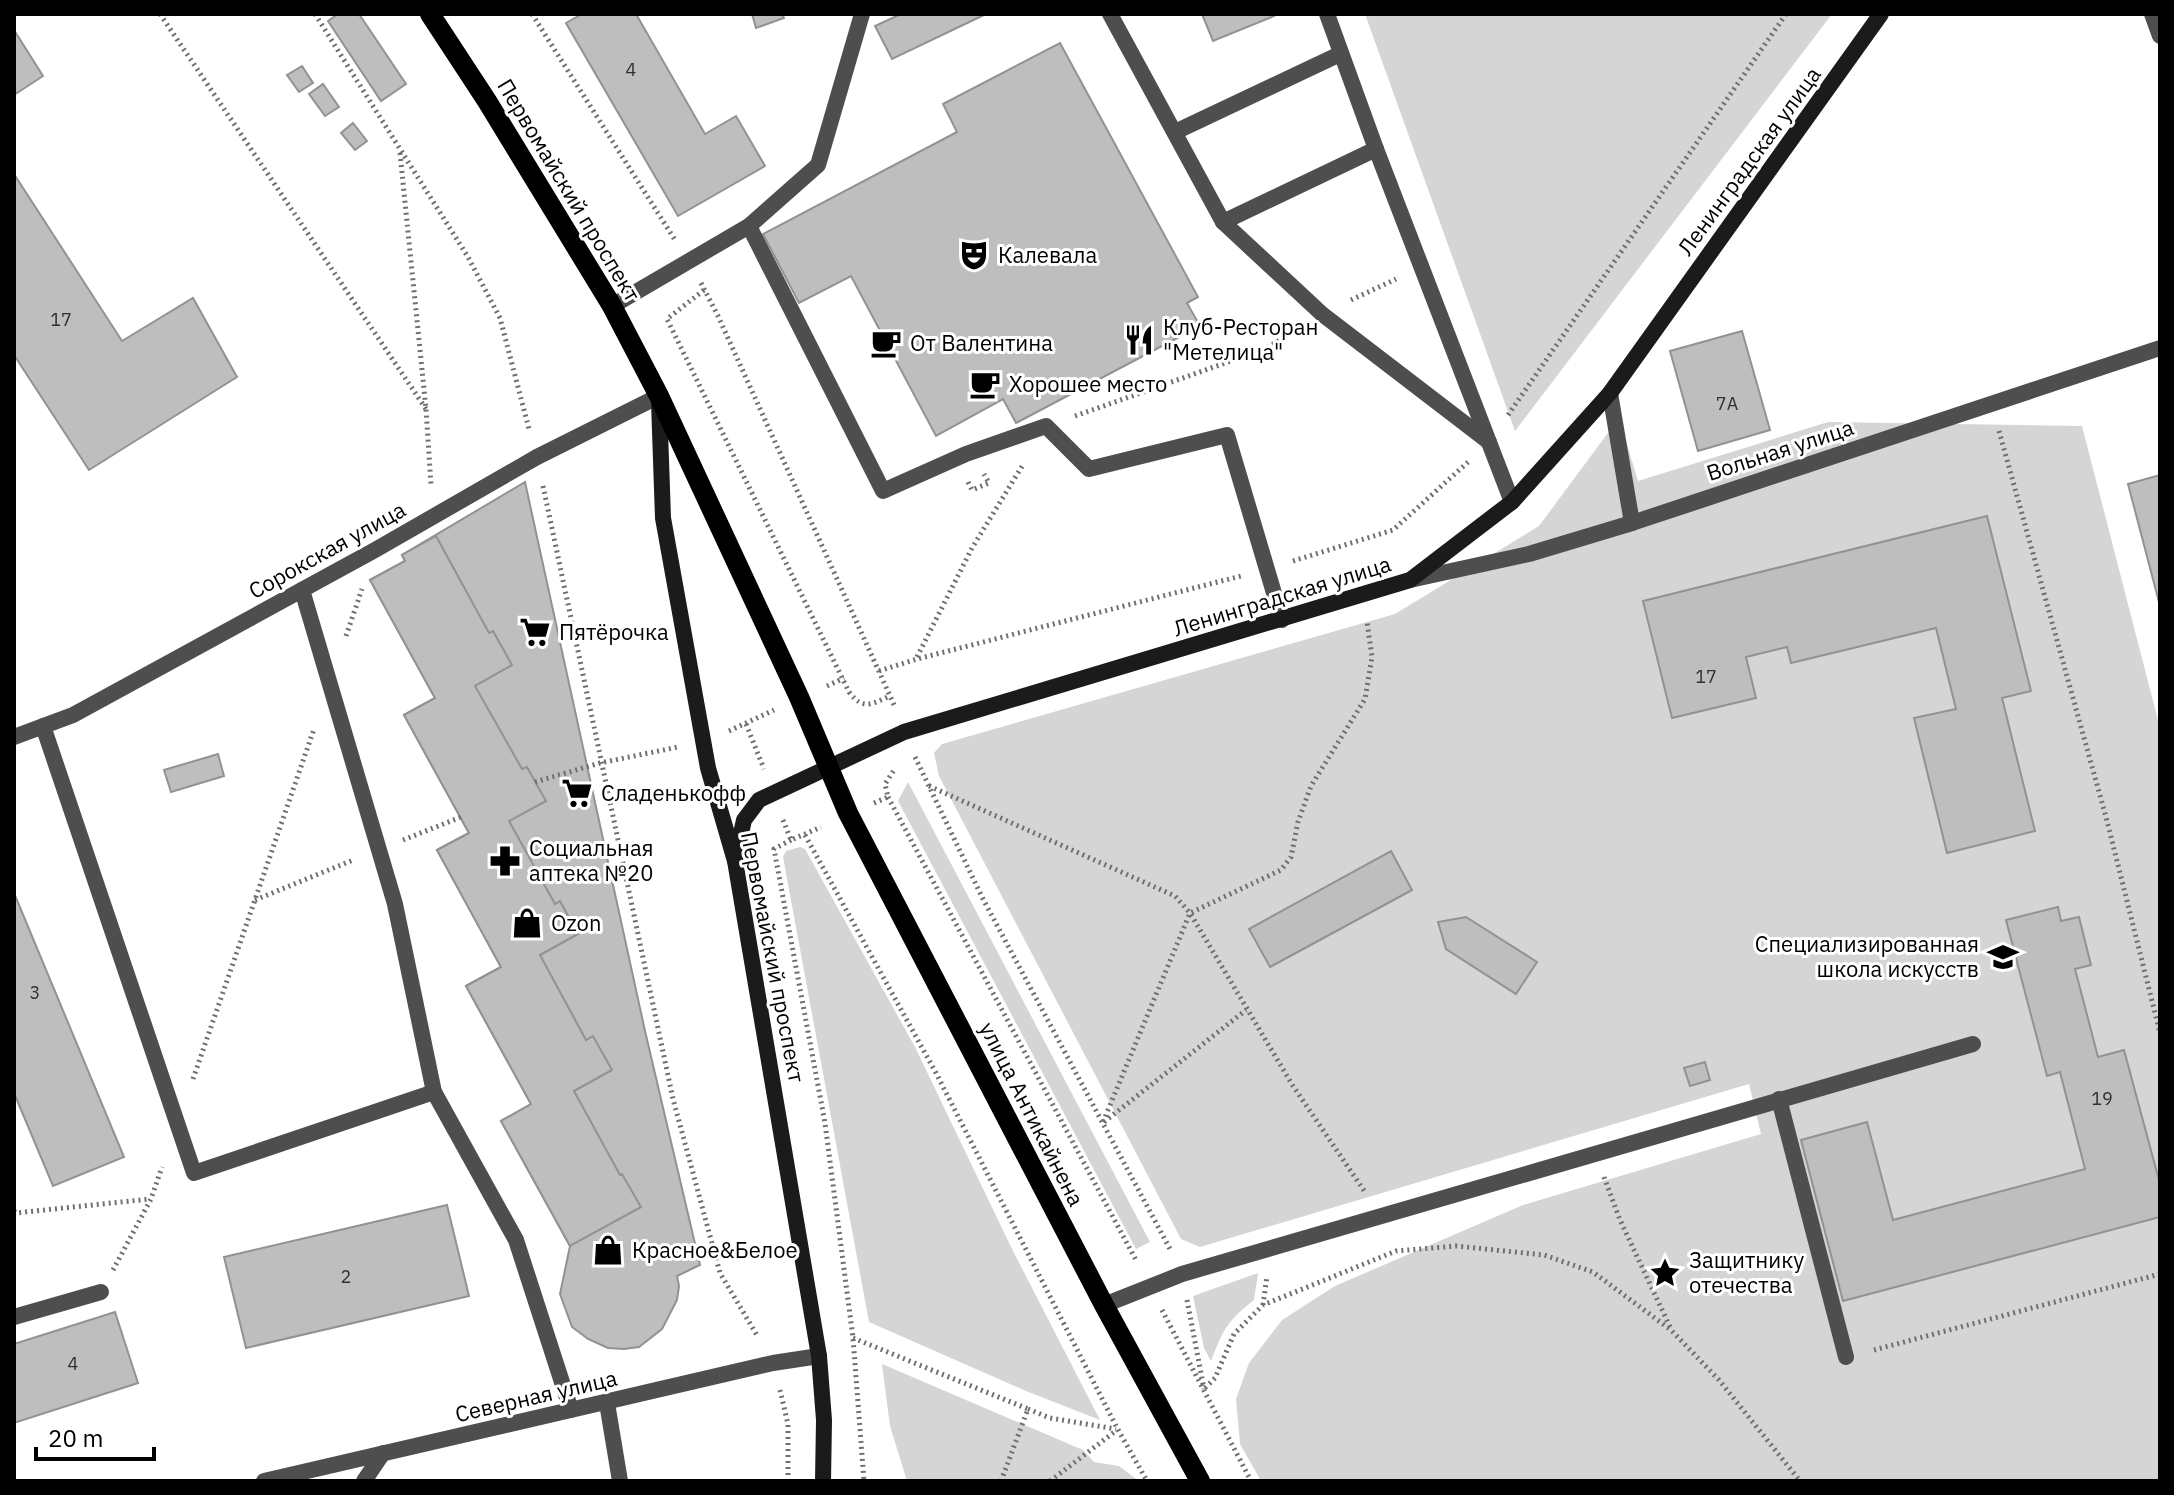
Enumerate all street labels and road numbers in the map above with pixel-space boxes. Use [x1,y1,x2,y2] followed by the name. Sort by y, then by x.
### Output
[1670,60,1827,261] street label: Ленинградская улица
[491,73,647,306] street label: Первомайский проспект
[1703,412,1857,487] street label: Вольная улица
[243,494,411,605] street label: Сорокская улица
[1169,549,1395,642] street label: Ленинградская улица
[735,829,812,1085] street label: Первомайский проспект
[973,1017,1092,1211] street label: улица Антикайнена
[452,1363,620,1428] street label: Северная улица

